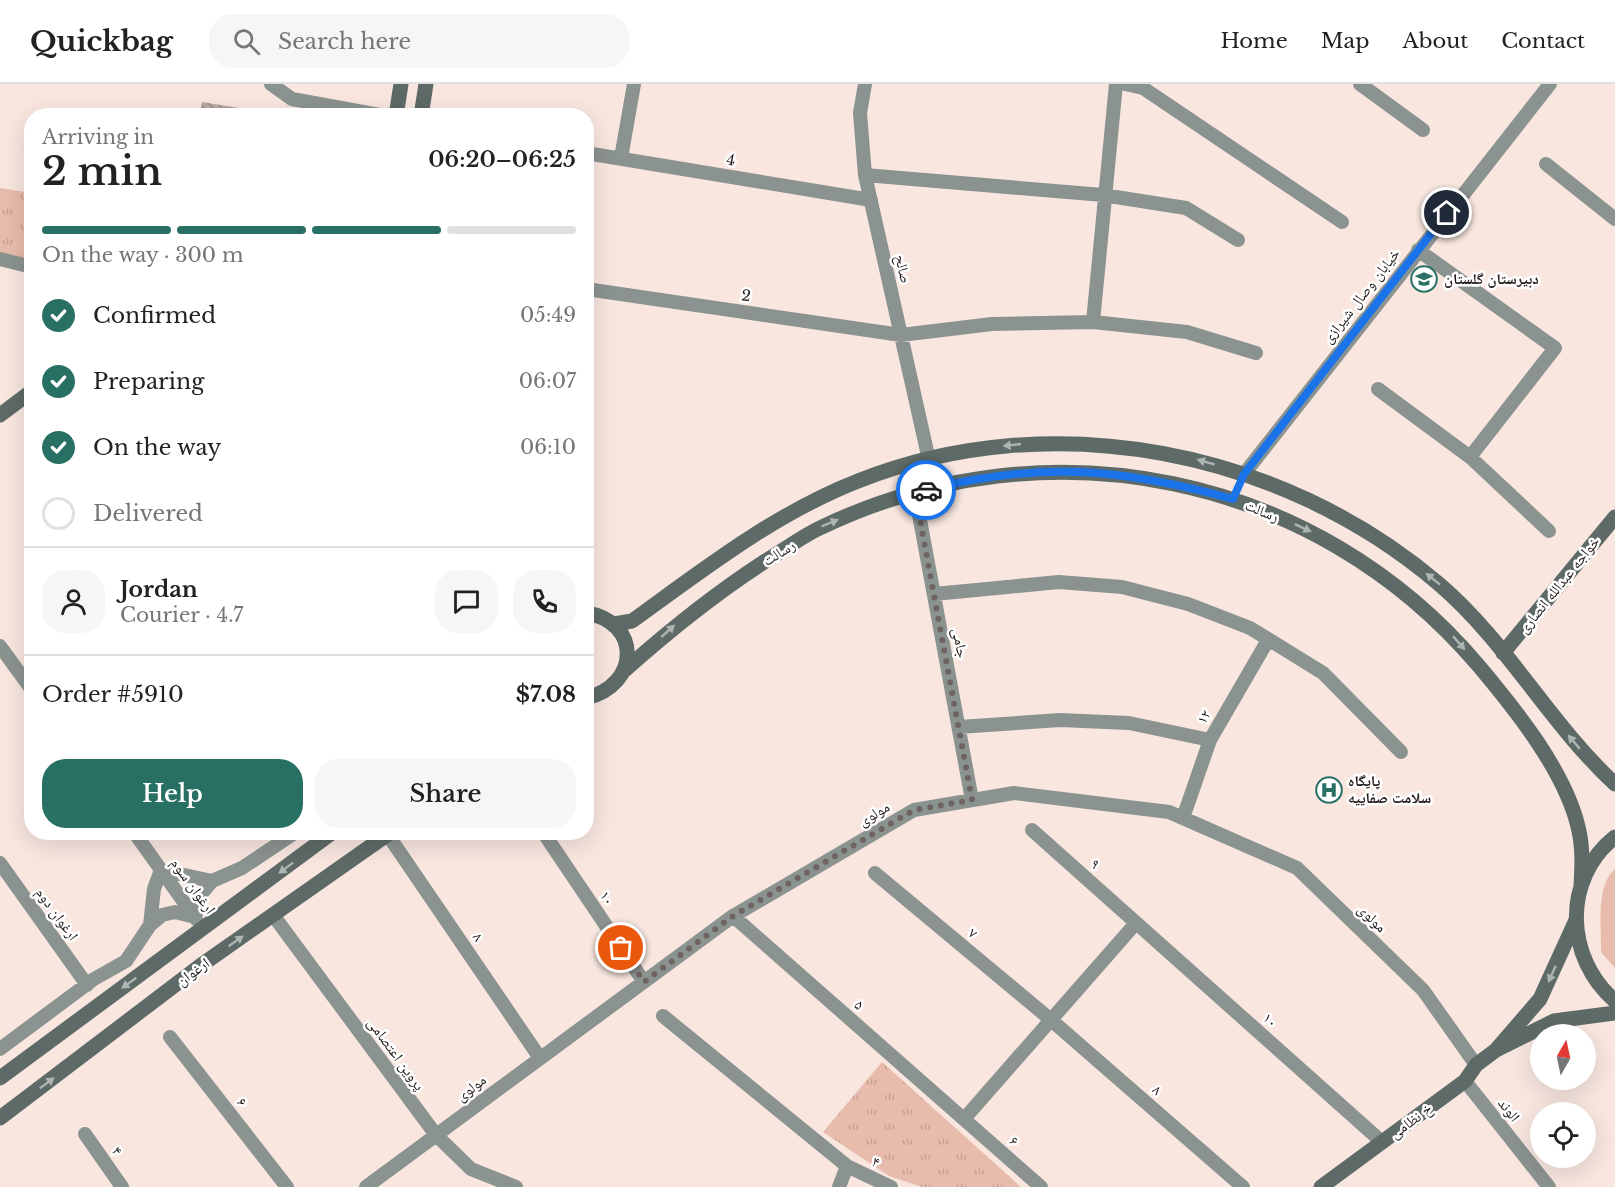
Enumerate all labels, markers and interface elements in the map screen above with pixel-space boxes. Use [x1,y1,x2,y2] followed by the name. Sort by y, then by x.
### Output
[209,14,629,68] search box
[30,24,173,59] text: Quickbag
[230,25,263,58] icon: search
[278,28,411,55] text: Search here
[1221,28,1288,54] text: Home
[1321,28,1369,54] text: Map
[1402,28,1468,54] text: About
[1501,28,1585,54] text: Contact
[42,125,154,149] text: Arriving in
[428,146,576,173] text: 06:20–06:25
[42,147,162,196] text: 2 min
[725,149,737,170] street label: 4
[1421,187,1472,238] pin
[1430,196,1463,229] icon: home
[42,243,243,267] text: On the way · 300 m
[1318,244,1405,348] street label: خیابان وصال شیرازی
[890,253,916,285] street label: صالح
[1409,264,1439,294] school or university icon: دبیرستان گلستان
[1444,269,1539,288] place label: دبیرستان گلستان
[740,285,752,306] street label: 2
[42,299,75,332] icon: check
[93,302,216,329] text: Confirmed
[520,303,576,327] text: 05:49
[42,365,75,398] icon: check
[93,368,204,395] text: Preparing
[519,369,576,393] text: 06:07
[42,431,75,464] icon: check
[93,434,221,461] text: On the way
[520,435,576,459] text: 06:10
[1003,440,1022,450] one-way arrow
[1197,457,1215,467] one-way arrow
[896,460,956,520] courier
[910,474,943,507] icon: car
[1242,495,1282,526] street label: رسالت
[93,500,203,527] text: Delivered
[821,518,839,527] one-way arrow
[1294,524,1311,533] one-way arrow
[1514,532,1605,638] street label: خواجه عبدالله انصاری
[759,535,799,570] street label: رسالت
[42,570,105,633] button: person
[435,570,498,633] button: chat
[513,570,576,633] button: phone
[1425,572,1441,585] one-way arrow
[120,576,198,603] text: Jordan
[120,603,243,627] text: Courier · 4.7
[660,625,675,638] one-way arrow
[947,626,973,660] street label: جامی
[1452,635,1465,650] one-way arrow
[42,681,184,708] text: Order #5910
[516,681,576,708] text: $7.08
[1192,706,1215,727] street label: ۱۲
[1567,734,1580,750] one-way arrow
[42,759,303,828] button: Help
[315,759,576,828] button: Share
[1348,771,1431,807] place label: پایگاه سلامت صفاییه
[1314,775,1344,805] hospital icon: پایگاه سلامت صفاییه
[855,797,894,831] street label: مولوی
[166,854,220,918] street label: ارغوان سوم
[1086,854,1104,873] street label: ۹
[278,861,294,874] one-way arrow
[31,883,83,945] street label: ارغوان دوم
[596,887,619,909] street label: ۱۰
[1353,899,1391,937] street label: مولوی
[595,922,646,973] pin
[965,923,982,942] street label: ۷
[469,929,488,945] street label: ۸
[604,931,637,964] icon: bag
[228,935,244,947] one-way arrow
[172,953,214,991] street label: ارغوان
[1547,965,1556,982] one-way arrow
[121,977,137,990] one-way arrow
[851,995,868,1014] street label: ۵
[1259,1008,1282,1031] street label: ۱۰
[363,1013,429,1095] street label: پروین اعتصامی
[1530,1024,1596,1090] north arrow
[1530,1024,1596,1168] map controls
[452,1070,490,1106] street label: مولوی
[39,1077,54,1089] one-way arrow
[1149,1080,1166,1099] street label: ۸
[233,1093,252,1110] street label: ۶
[1494,1094,1525,1125] street label: الوند
[1386,1098,1437,1143] street label: خ نظامی
[1530,1102,1596,1168] button: locate
[1006,1131,1023,1150] street label: ۶
[108,1142,127,1159] street label: ۴
[869,1152,884,1172] street label: ۴

